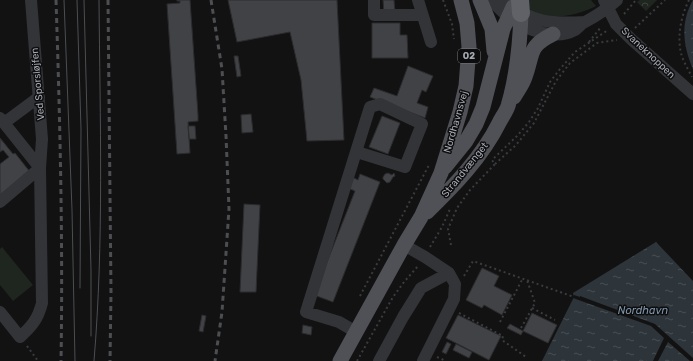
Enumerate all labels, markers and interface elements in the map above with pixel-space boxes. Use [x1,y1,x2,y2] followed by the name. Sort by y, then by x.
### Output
[619,25,677,81] street label: Svaneknoppen
[29,47,47,121] street label: Ved Sporsløjfen
[458,49,480,63] road number: O2
[441,90,471,154] street label: Nordhavnsvej
[439,140,491,200] street label: Strandvænget
[618,304,669,317] water label: Nordhavn

